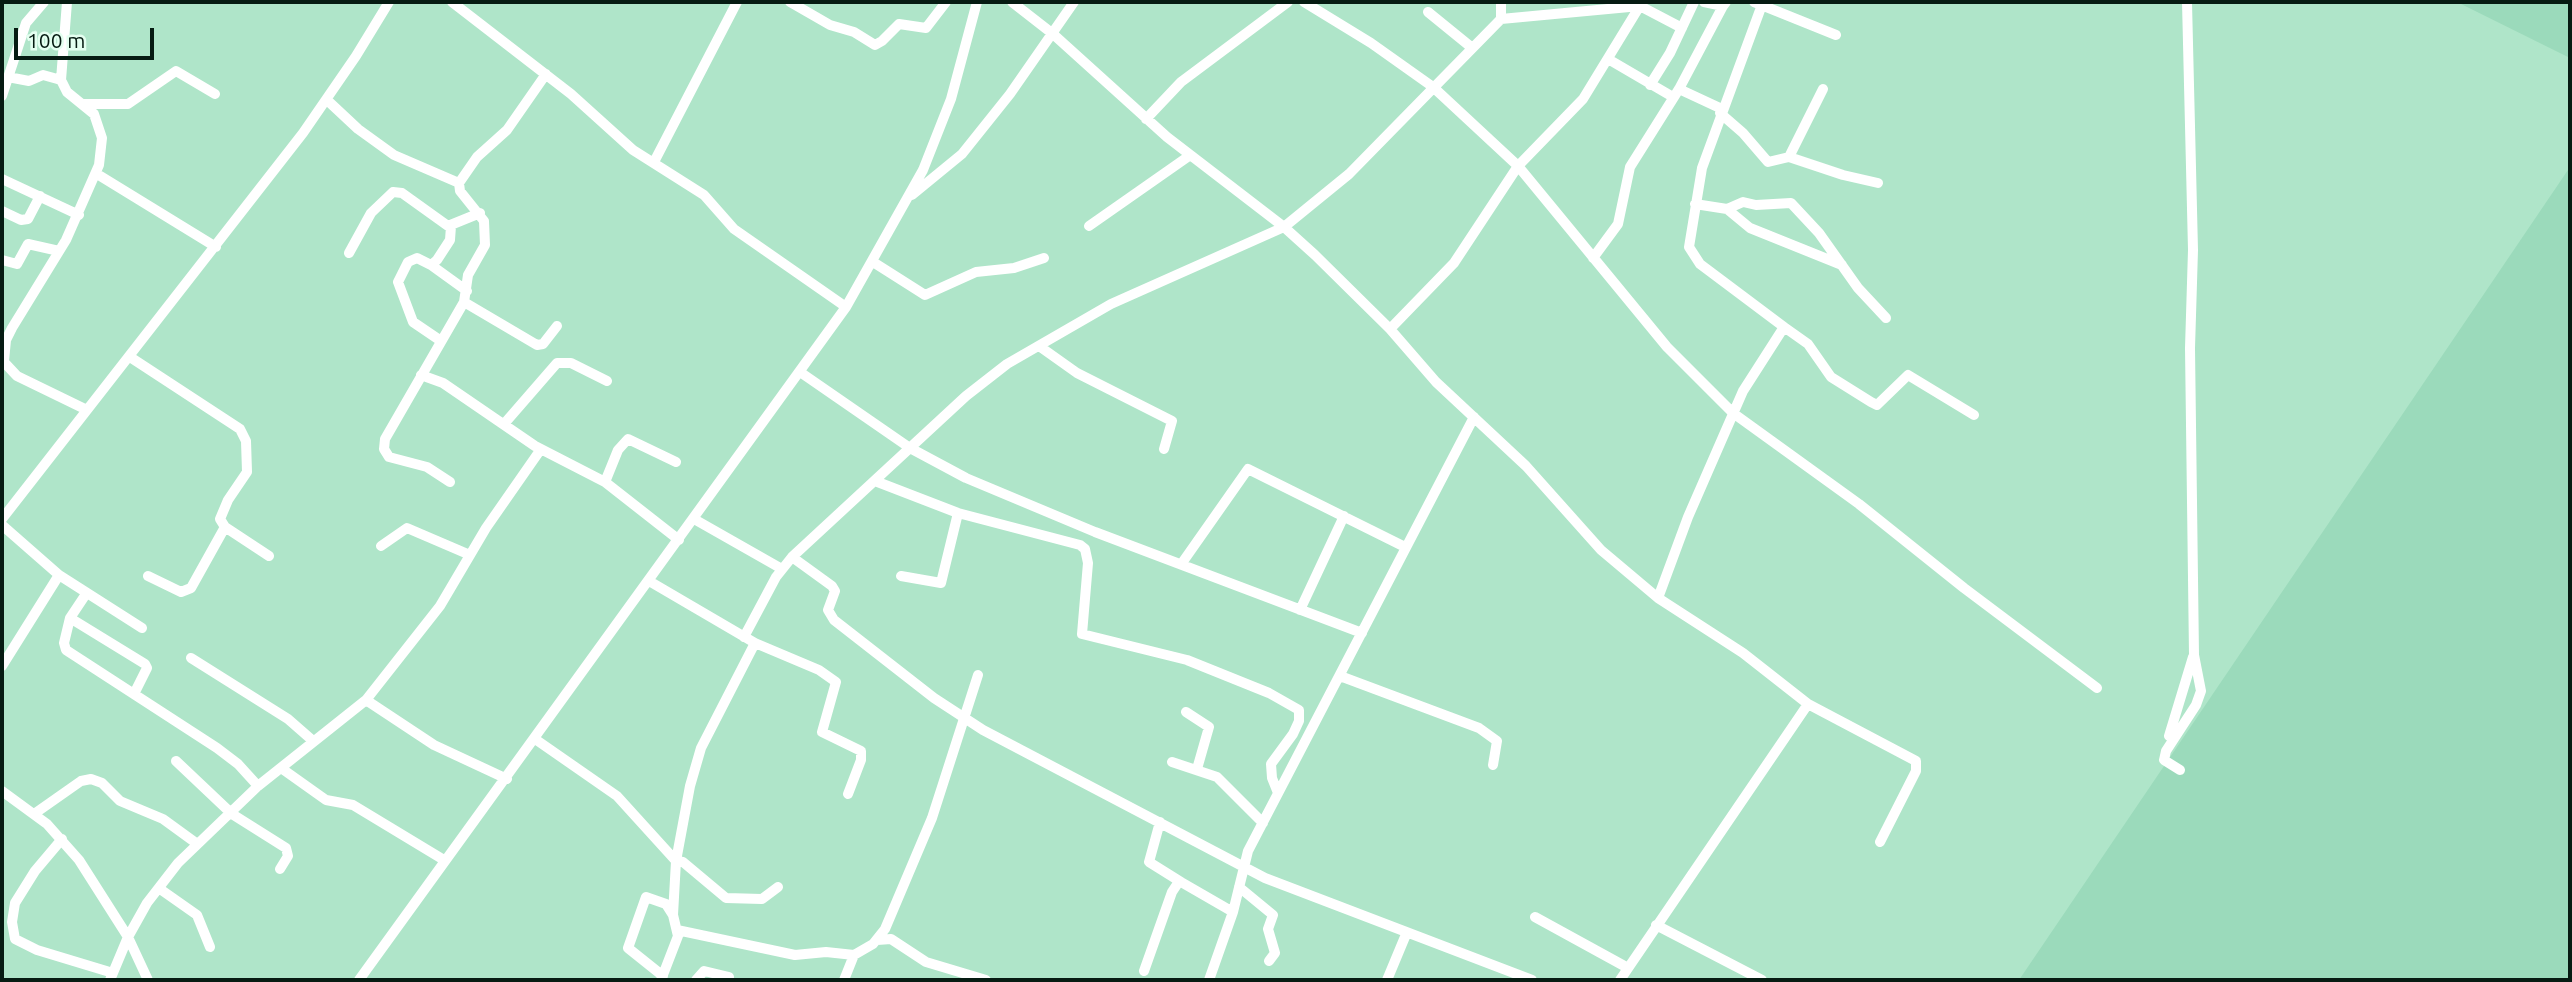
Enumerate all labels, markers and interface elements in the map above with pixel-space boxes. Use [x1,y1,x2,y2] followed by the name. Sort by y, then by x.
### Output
[18,14,158,58] scale bar
[27,28,85,52] text: 100 m

